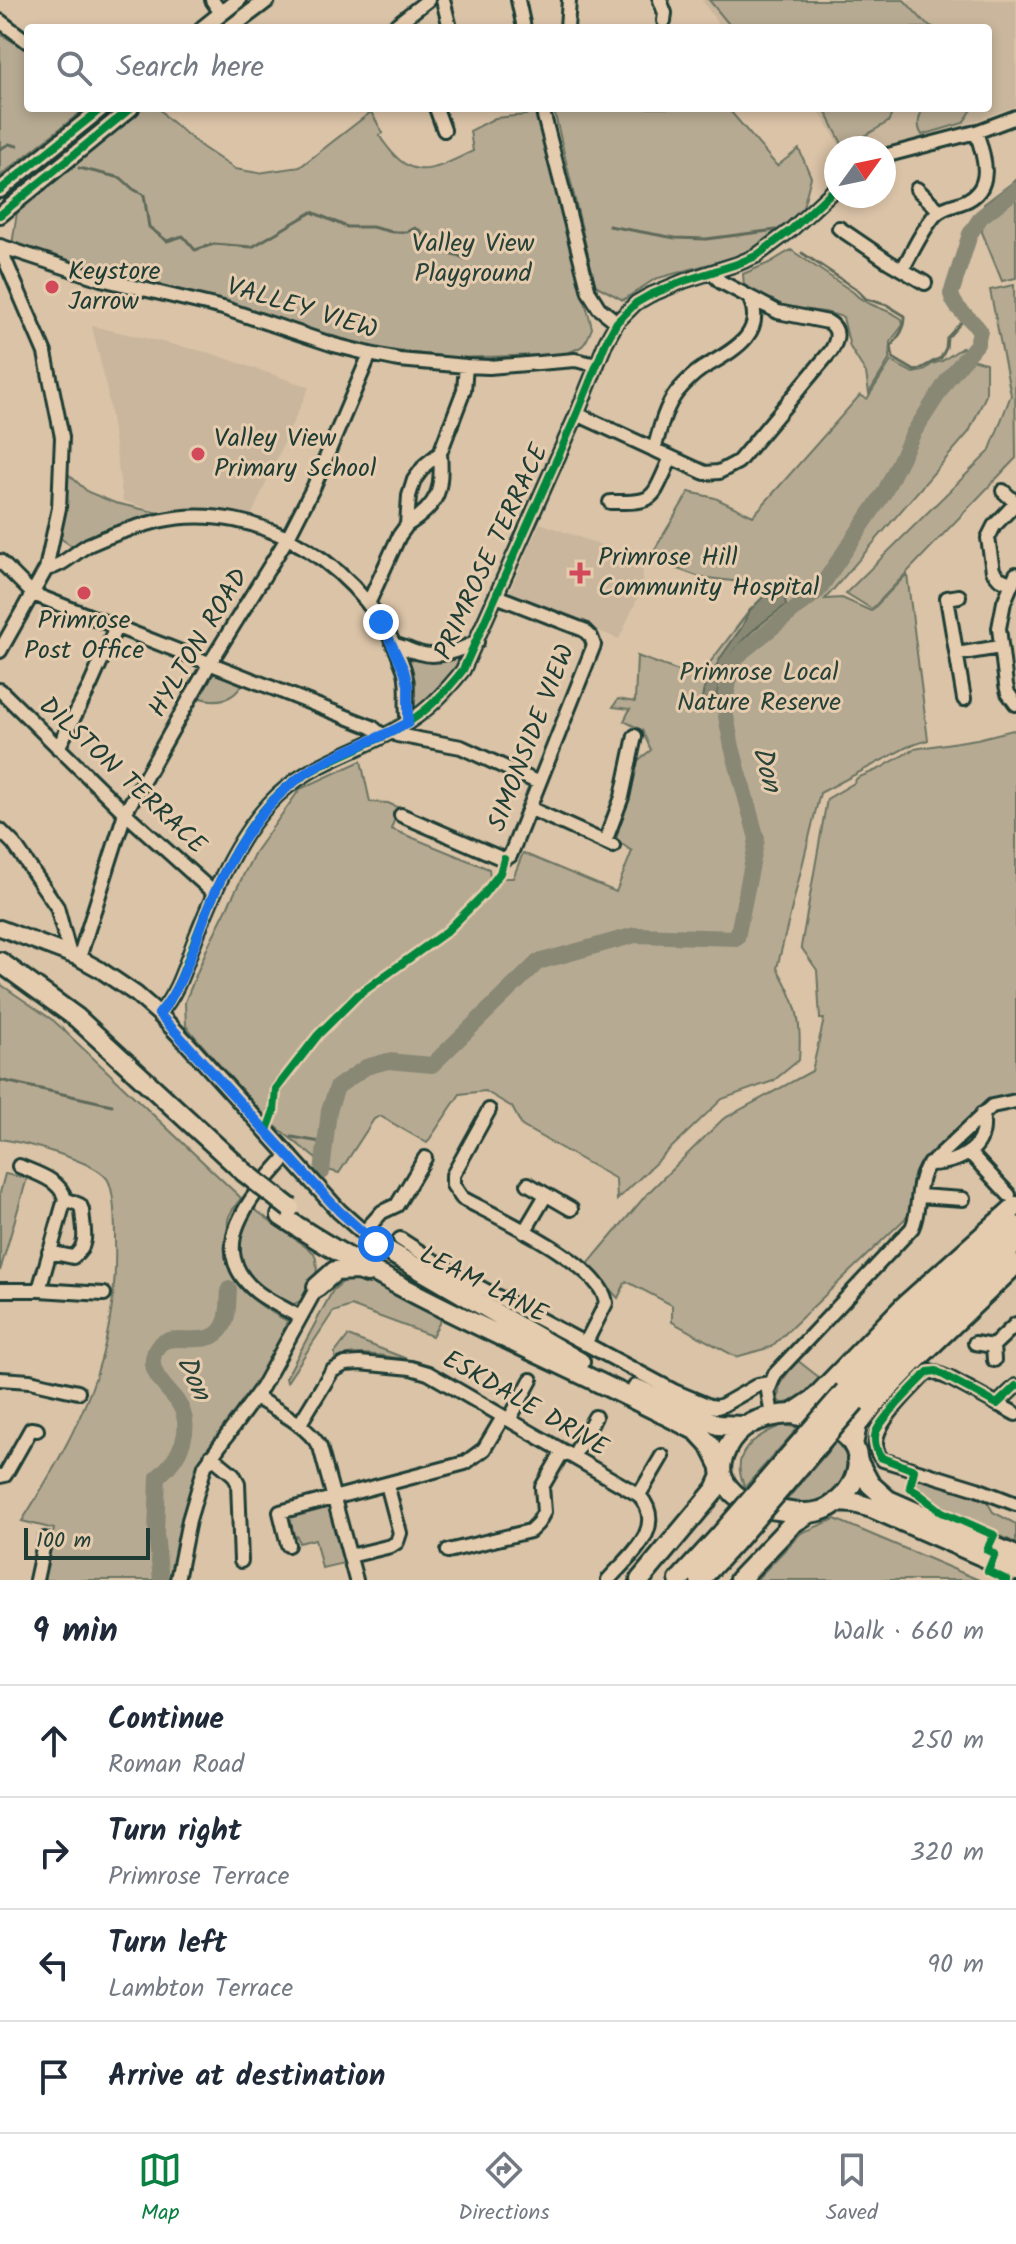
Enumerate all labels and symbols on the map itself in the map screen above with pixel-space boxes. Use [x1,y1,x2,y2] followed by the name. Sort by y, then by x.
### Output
[824,136,896,208] north arrow
[412,223,535,295] park label: Valley View Playground
[68,251,161,323] place label: Keystore Jarrow
[221,266,383,352] street label: VALLEY VIEW
[43,278,61,296] marker: Keystore Jarrow
[214,418,376,490] place label: Valley View Primary School
[423,436,561,667] street label: PRIMROSE TERRACE
[189,445,207,463] marker: Valley View Primary School
[598,537,820,609] place label: Primrose Hill Community Hospital
[138,560,260,726] street label: HYLTON ROAD
[569,562,591,584] marker: Primrose Hill Community Hospital
[75,584,93,602] marker: Primrose Post Office
[24,600,144,672] place label: Primrose Post Office
[363,604,399,640] route end
[477,638,587,838] street label: SIMONSIDE VIEW
[677,652,841,724] park label: Primrose Local Nature Reserve
[28,687,216,866] street label: DILSTON TERRACE
[739,741,794,799] water label: Don
[358,1226,394,1262] route start
[412,1235,555,1336] street label: LEAM LANE
[434,1339,617,1469] street label: ESKDALE DRIVE
[163,1348,224,1410] water label: Don
[24,1524,150,1560] scale bar

